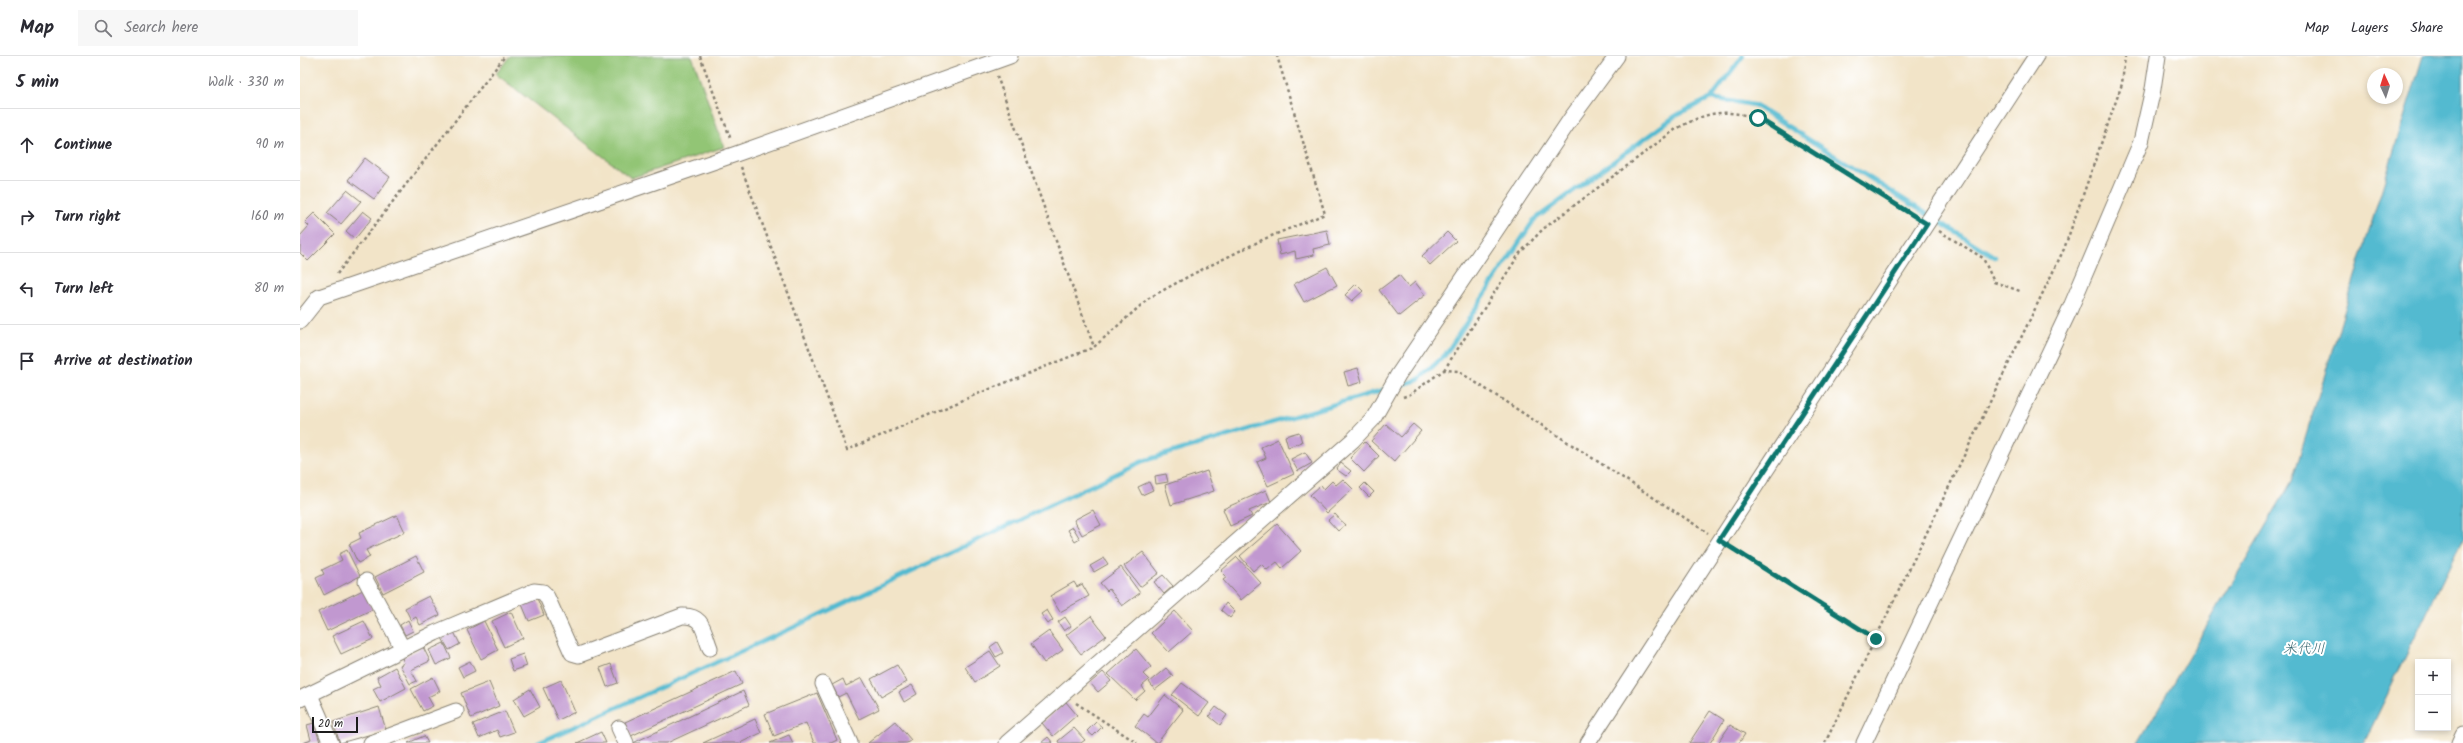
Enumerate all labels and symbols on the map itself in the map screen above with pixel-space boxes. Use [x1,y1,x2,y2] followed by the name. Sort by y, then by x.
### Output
[2367,68,2403,104] north arrow
[1749,109,1767,127] route start
[1867,630,1885,648] route end
[2283,638,2325,660] water label: 米代川
[312,715,358,734] scale bar

